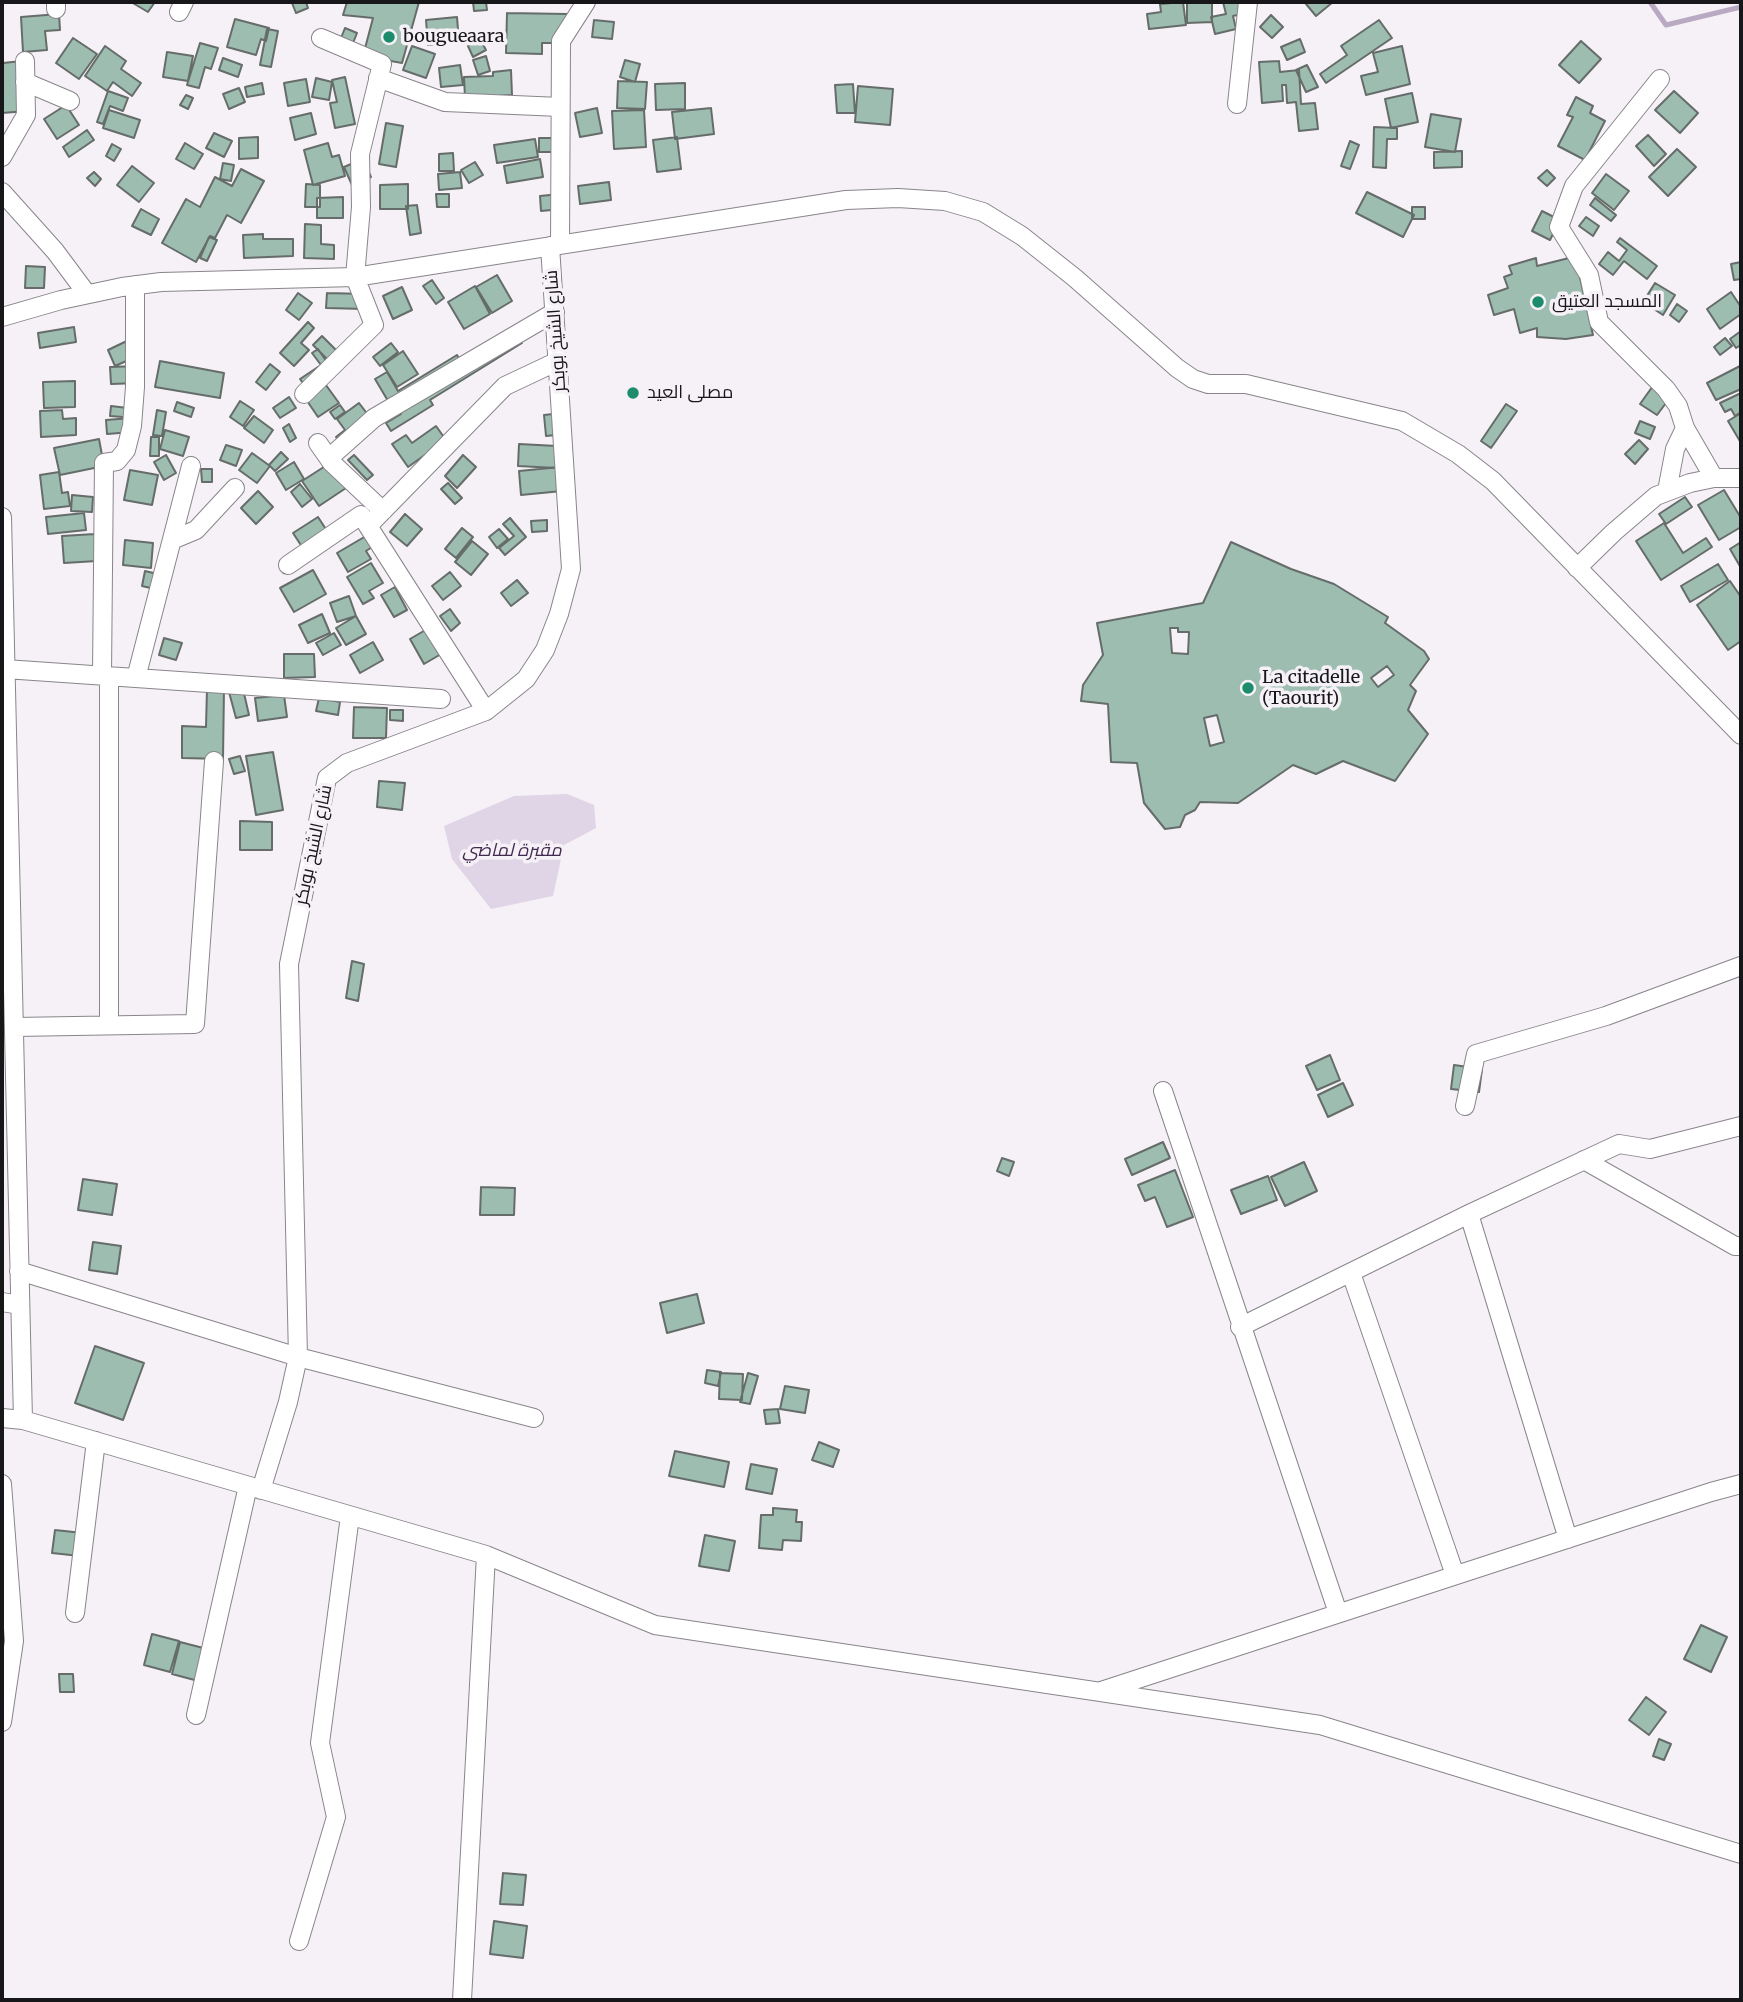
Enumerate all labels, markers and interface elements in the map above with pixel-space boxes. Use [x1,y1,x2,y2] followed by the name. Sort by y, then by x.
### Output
[403,26,504,48] place label: bougueaara
[381,29,397,45] marker: bougueaara
[541,269,571,393] street label: شارع الشيخ بوبكر
[1552,291,1662,313] place label: المسجد العتيق
[1530,294,1546,310] marker: المسجد العتيق
[647,382,733,404] place label: مصلى العيد
[625,385,641,401] marker: مصلى العيد
[1262,667,1360,710] place label: La citadelle (Taourit)
[1240,680,1256,696] marker: La citadelle (Taourit)
[291,783,337,907] street label: شارع الشيخ بوبكر
[462,840,562,862] park label: مقبرة لماضي

